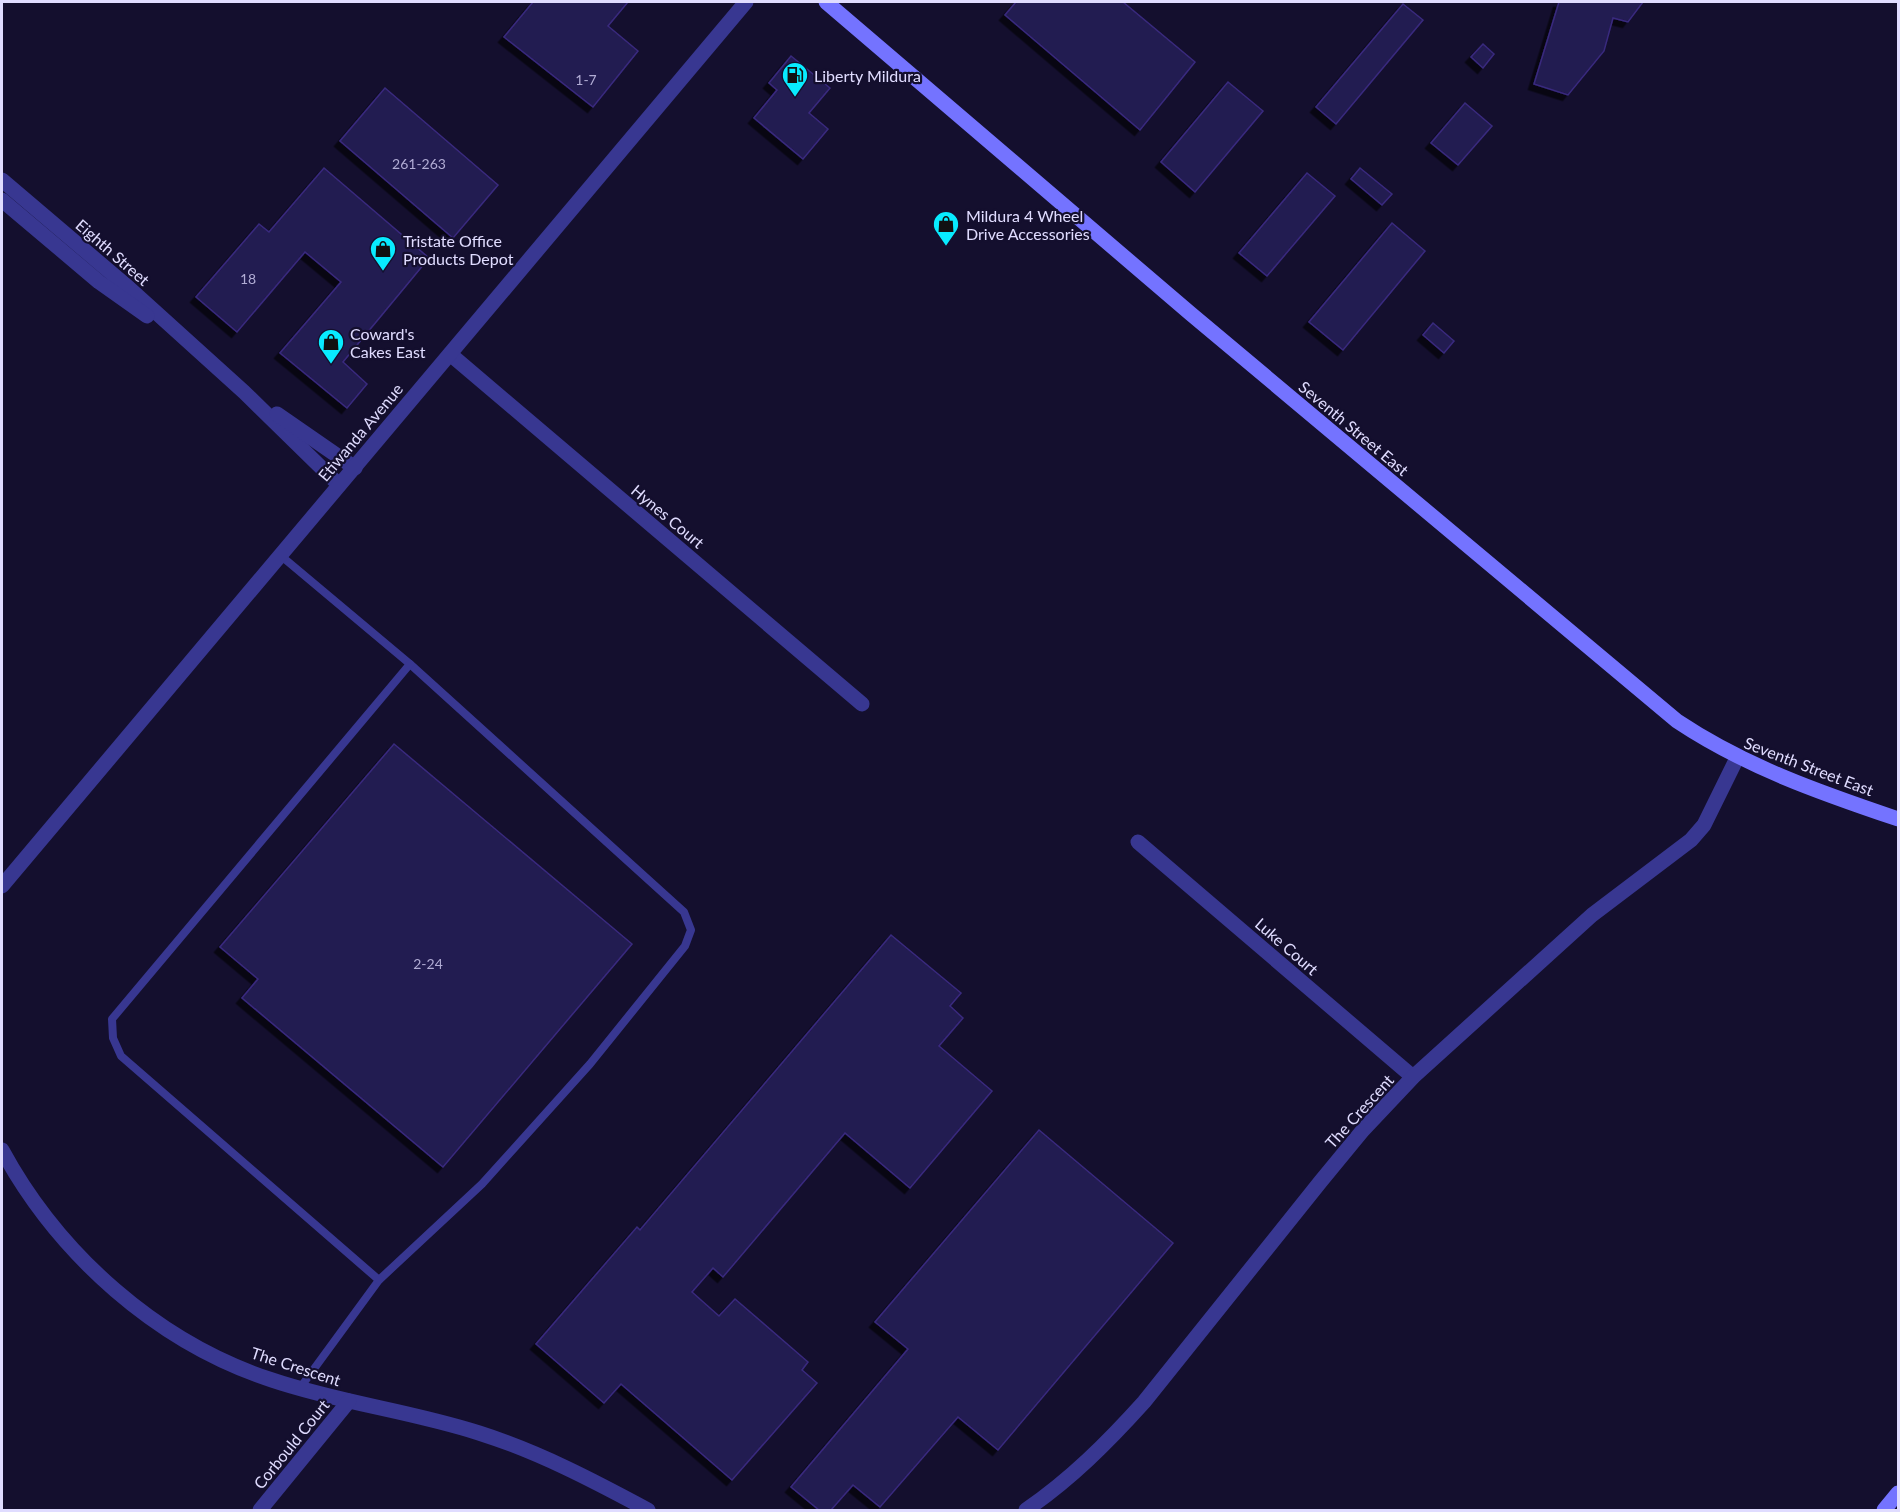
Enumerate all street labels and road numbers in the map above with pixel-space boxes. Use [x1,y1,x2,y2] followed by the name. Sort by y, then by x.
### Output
[72,215,154,289] street label: Eighth Street
[1295,377,1413,479] street label: Seventh Street East
[314,379,406,485] street label: Etiwanda Avenue
[628,480,708,552] street label: Hynes Court
[1742,733,1877,799] street label: Seventh Street East
[1252,914,1322,979] street label: Luke Court
[1321,1070,1397,1152] street label: The Crescent
[249,1343,343,1389] street label: The Crescent
[249,1395,333,1492] street label: Corbould Court

